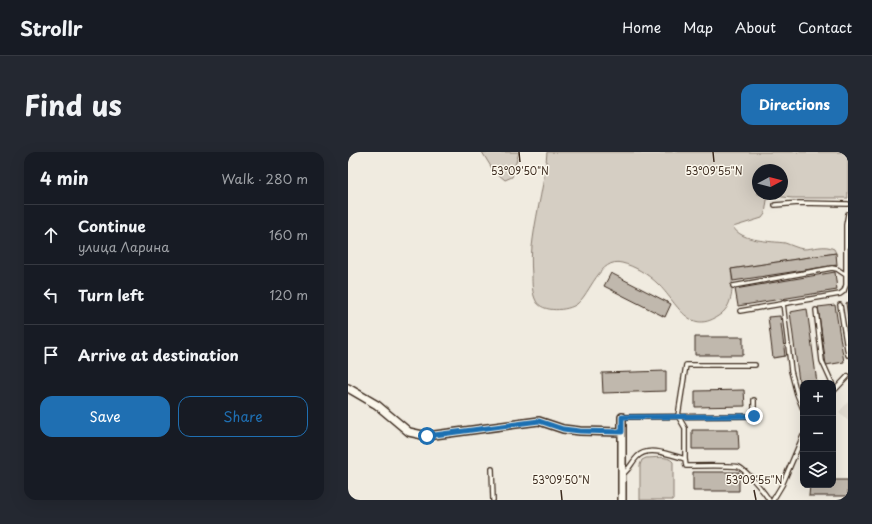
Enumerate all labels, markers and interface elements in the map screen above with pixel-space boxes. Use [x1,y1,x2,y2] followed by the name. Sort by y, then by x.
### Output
[20,14,83,42] text: Strollr
[622,17,661,38] text: Home
[683,17,713,38] text: Map
[735,17,776,38] text: About
[798,17,852,38] text: Contact
[24,83,122,126] text: Find us
[741,84,848,125] button: Directions
[491,163,549,178] text: 53°09'50"N
[685,163,743,178] text: 53°09'55"N
[752,164,788,200] north arrow
[40,165,88,191] text: 4 min
[221,169,308,188] text: Walk · 280 m
[78,214,146,237] text: Continue
[40,224,62,246] icon: ahead
[269,225,308,244] text: 160 m
[78,237,170,256] text: улица Ларина
[78,283,144,306] text: Turn left
[40,284,62,306] icon: left
[269,285,308,304] text: 120 m
[78,343,239,366] text: Arrive at destination
[40,344,62,366] icon: arrive
[800,380,836,488] map controls
[800,380,836,416] button: +
[40,396,170,437] button: Save
[178,396,308,437] button: Share
[745,407,763,425] route end
[800,416,836,452] button: −
[418,427,436,445] route start
[800,452,836,488] button: layers
[532,472,590,487] text: 53°09'50"N
[725,472,783,487] text: 53°09'55"N

